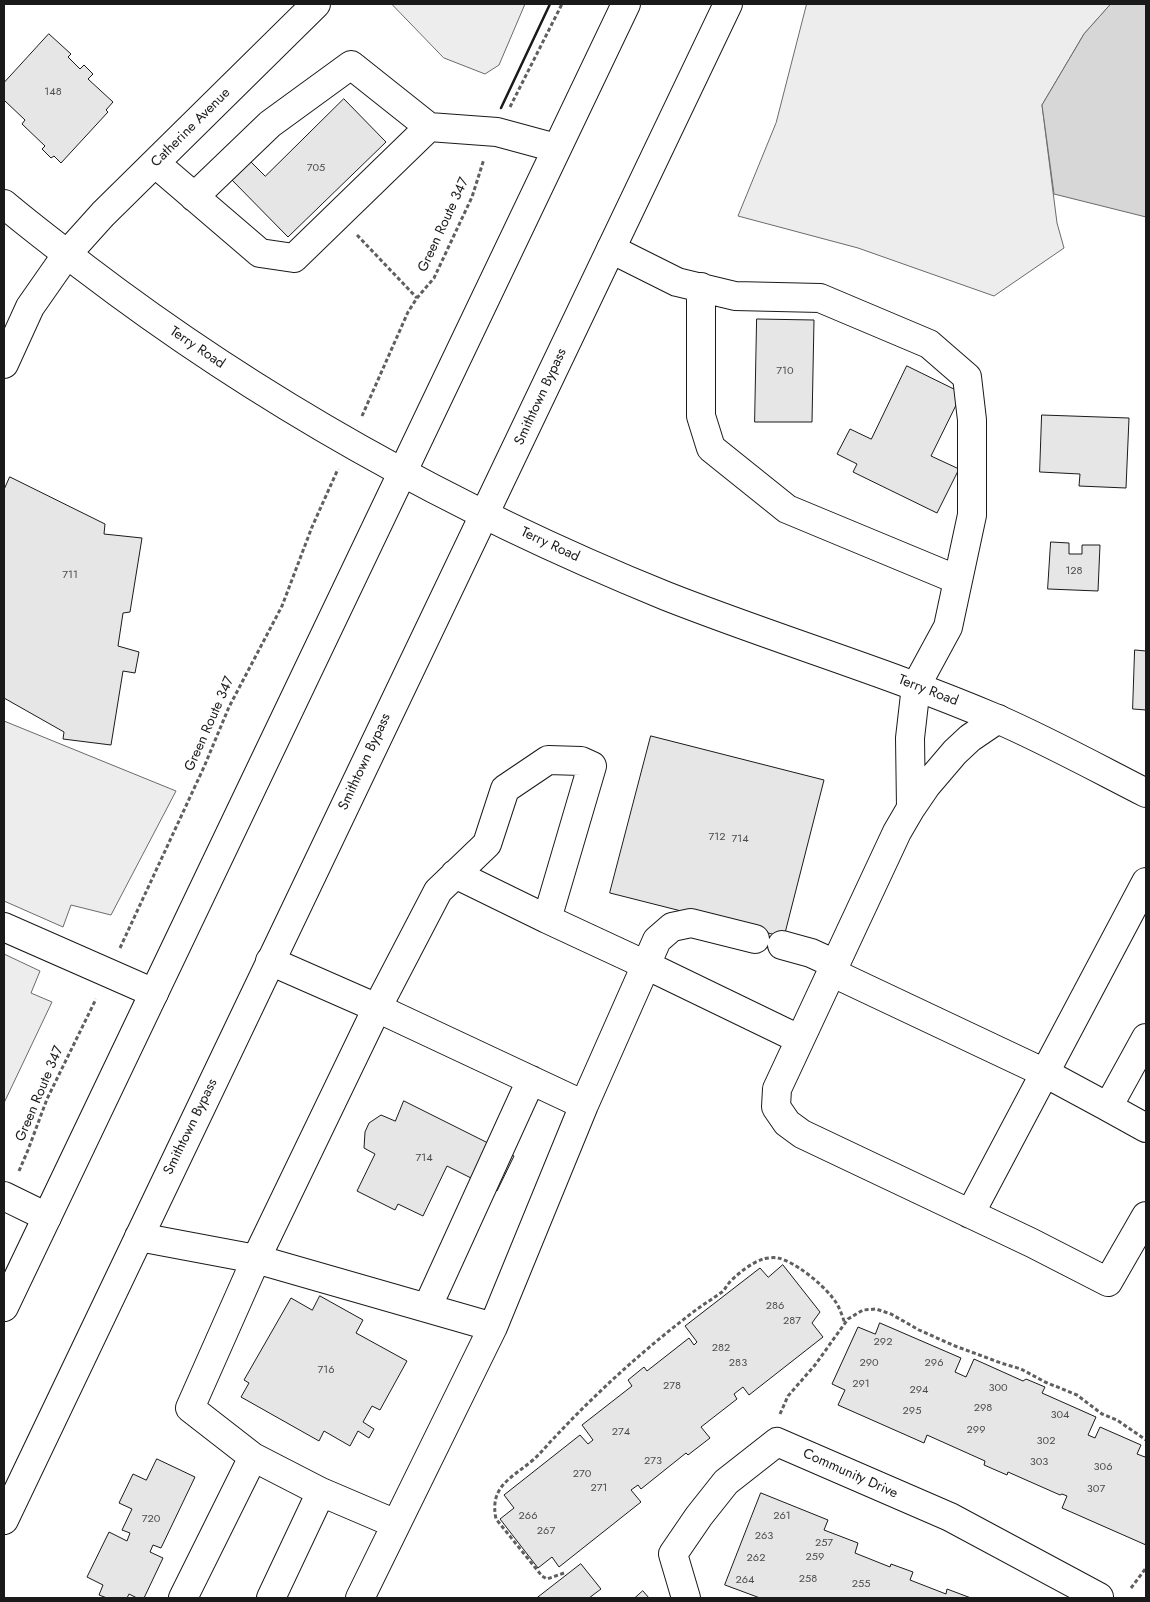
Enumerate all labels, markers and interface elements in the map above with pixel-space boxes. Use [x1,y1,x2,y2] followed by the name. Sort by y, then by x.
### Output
[44,85,62,99] house number: 148
[148,85,234,171] street label: Catherine Avenue
[307,161,325,175] house number: 705
[415,175,473,275] street label: Green Route 347
[166,323,228,373] street label: Terry Road
[511,346,571,448] street label: Smithtown Bypass
[776,364,794,378] house number: 710
[518,524,582,566] street label: Terry Road
[1065,564,1083,578] house number: 128
[62,568,78,582] house number: 711
[896,672,960,710] street label: Terry Road
[182,674,238,774] street label: Green Route 347
[335,711,395,813] street label: Smithtown Bypass
[709,830,725,844] house number: 712
[731,832,749,846] house number: 714
[12,1044,68,1144] street label: Green Route 347
[160,1076,222,1178] street label: Smithtown Bypass
[415,1151,433,1165] house number: 714
[766,1299,784,1313] house number: 286
[783,1314,801,1328] house number: 287
[874,1335,892,1349] house number: 292
[712,1341,730,1355] house number: 282
[729,1356,747,1370] house number: 283
[859,1356,879,1370] house number: 290
[925,1356,943,1370] house number: 296
[317,1363,335,1377] house number: 716
[852,1377,870,1391] house number: 291
[663,1379,681,1393] house number: 278
[988,1381,1008,1395] house number: 300
[909,1383,929,1397] house number: 294
[974,1401,992,1415] house number: 298
[903,1404,921,1418] house number: 295
[1050,1408,1070,1422] house number: 304
[967,1423,985,1437] house number: 299
[612,1425,630,1439] house number: 274
[1037,1434,1055,1448] house number: 302
[800,1446,900,1502] street label: Community Drive
[644,1454,662,1468] house number: 273
[1030,1455,1048,1469] house number: 303
[1094,1460,1112,1474] house number: 306
[573,1467,591,1481] house number: 270
[591,1481,607,1495] house number: 271
[1087,1482,1105,1496] house number: 307
[519,1509,537,1523] house number: 266
[773,1509,791,1523] house number: 261
[142,1512,160,1526] house number: 720
[537,1524,555,1538] house number: 267
[755,1529,773,1543] house number: 263
[815,1536,833,1550] house number: 257
[806,1550,824,1564] house number: 259
[747,1551,765,1565] house number: 262
[799,1572,817,1586] house number: 258
[735,1573,755,1587] house number: 264
[852,1577,870,1591] house number: 255

